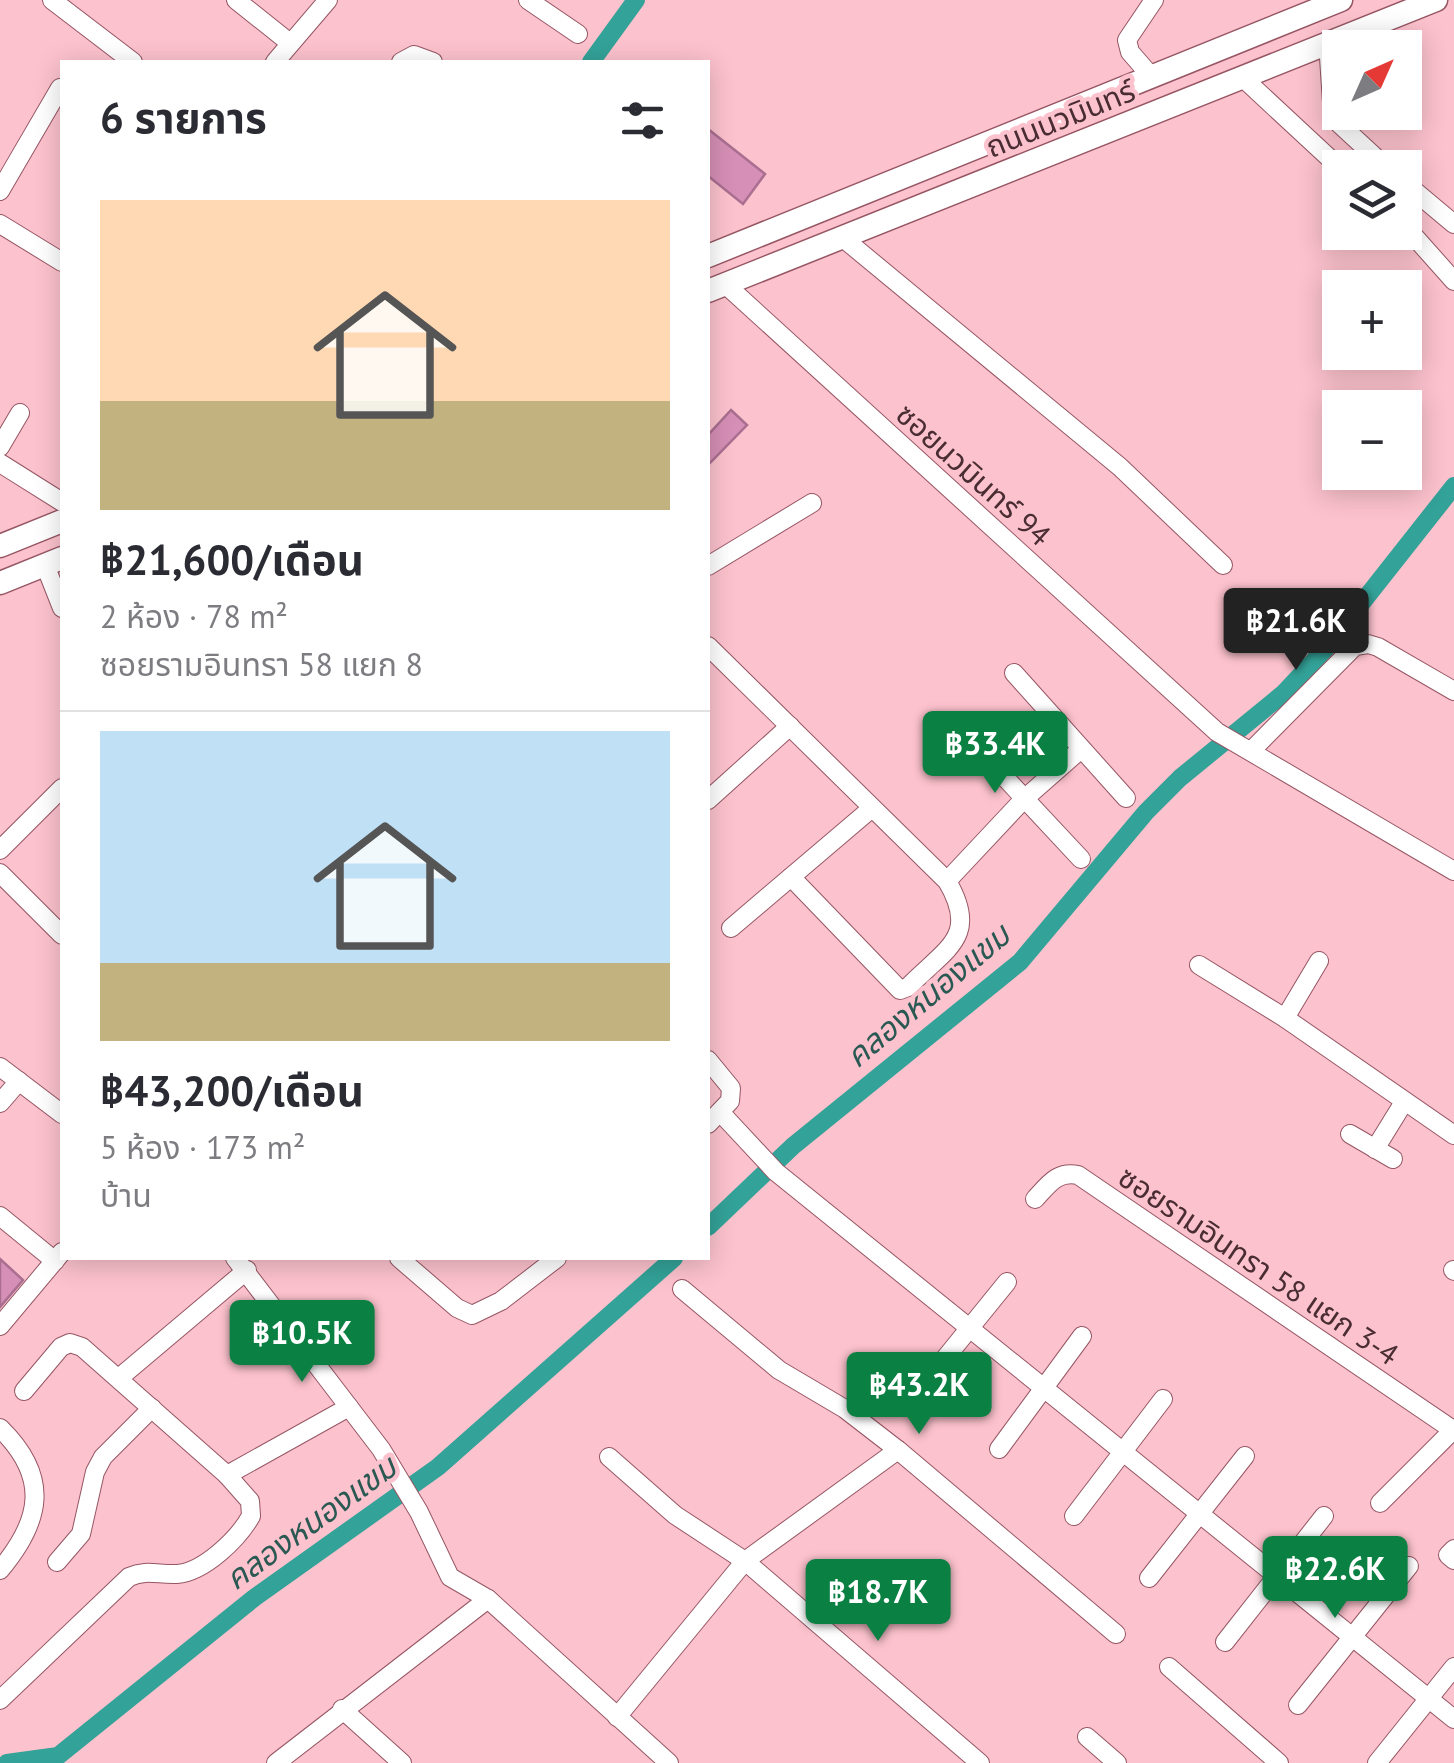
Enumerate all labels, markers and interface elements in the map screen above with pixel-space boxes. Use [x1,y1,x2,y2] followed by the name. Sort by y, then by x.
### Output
[1322,30,1422,130] north arrow
[1322,30,1422,490] map controls
[980,70,1142,166] street label: ถนนนวมินทร์
[100,90,267,145] text: 6 รายการ
[615,93,670,148] icon: filters
[1322,150,1422,250] button: layers
[295,265,475,445] icon: home
[1322,270,1422,370] button: +
[1322,390,1422,490] button: −
[888,394,1060,554] street label: ซอยนวมินทร์ 94
[100,532,364,587] text: ฿21,600/เดือน
[1215,588,1377,673] pin: ฿21.6K
[100,595,288,637] text: 2 ห้อง · 78 m²
[1246,599,1346,641] text: ฿21.6K
[100,643,423,685] text: ซอยรามอินทรา 58 แยก 8
[914,711,1076,796] pin: ฿33.4K
[945,722,1045,764] text: ฿33.4K
[295,796,475,976] icon: home
[836,912,1020,1076] water label: คลองหนองแขม
[100,1063,364,1118] text: ฿43,200/เดือน
[100,1126,305,1168] text: 5 ห้อง · 173 m²
[1111,1157,1407,1373] street label: ซอยรามอินทรา 58 แยก 3-4
[100,1174,152,1216] text: บ้าน
[221,1300,383,1385] pin: ฿10.5K
[252,1311,352,1353] text: ฿10.5K
[838,1352,1000,1437] pin: ฿43.2K
[869,1363,969,1405] text: ฿43.2K
[216,1444,406,1598] water label: คลองหนองแขม
[1254,1536,1416,1621] pin: ฿22.6K
[1285,1547,1385,1589] text: ฿22.6K
[797,1559,959,1644] pin: ฿18.7K
[828,1570,928,1612] text: ฿18.7K

